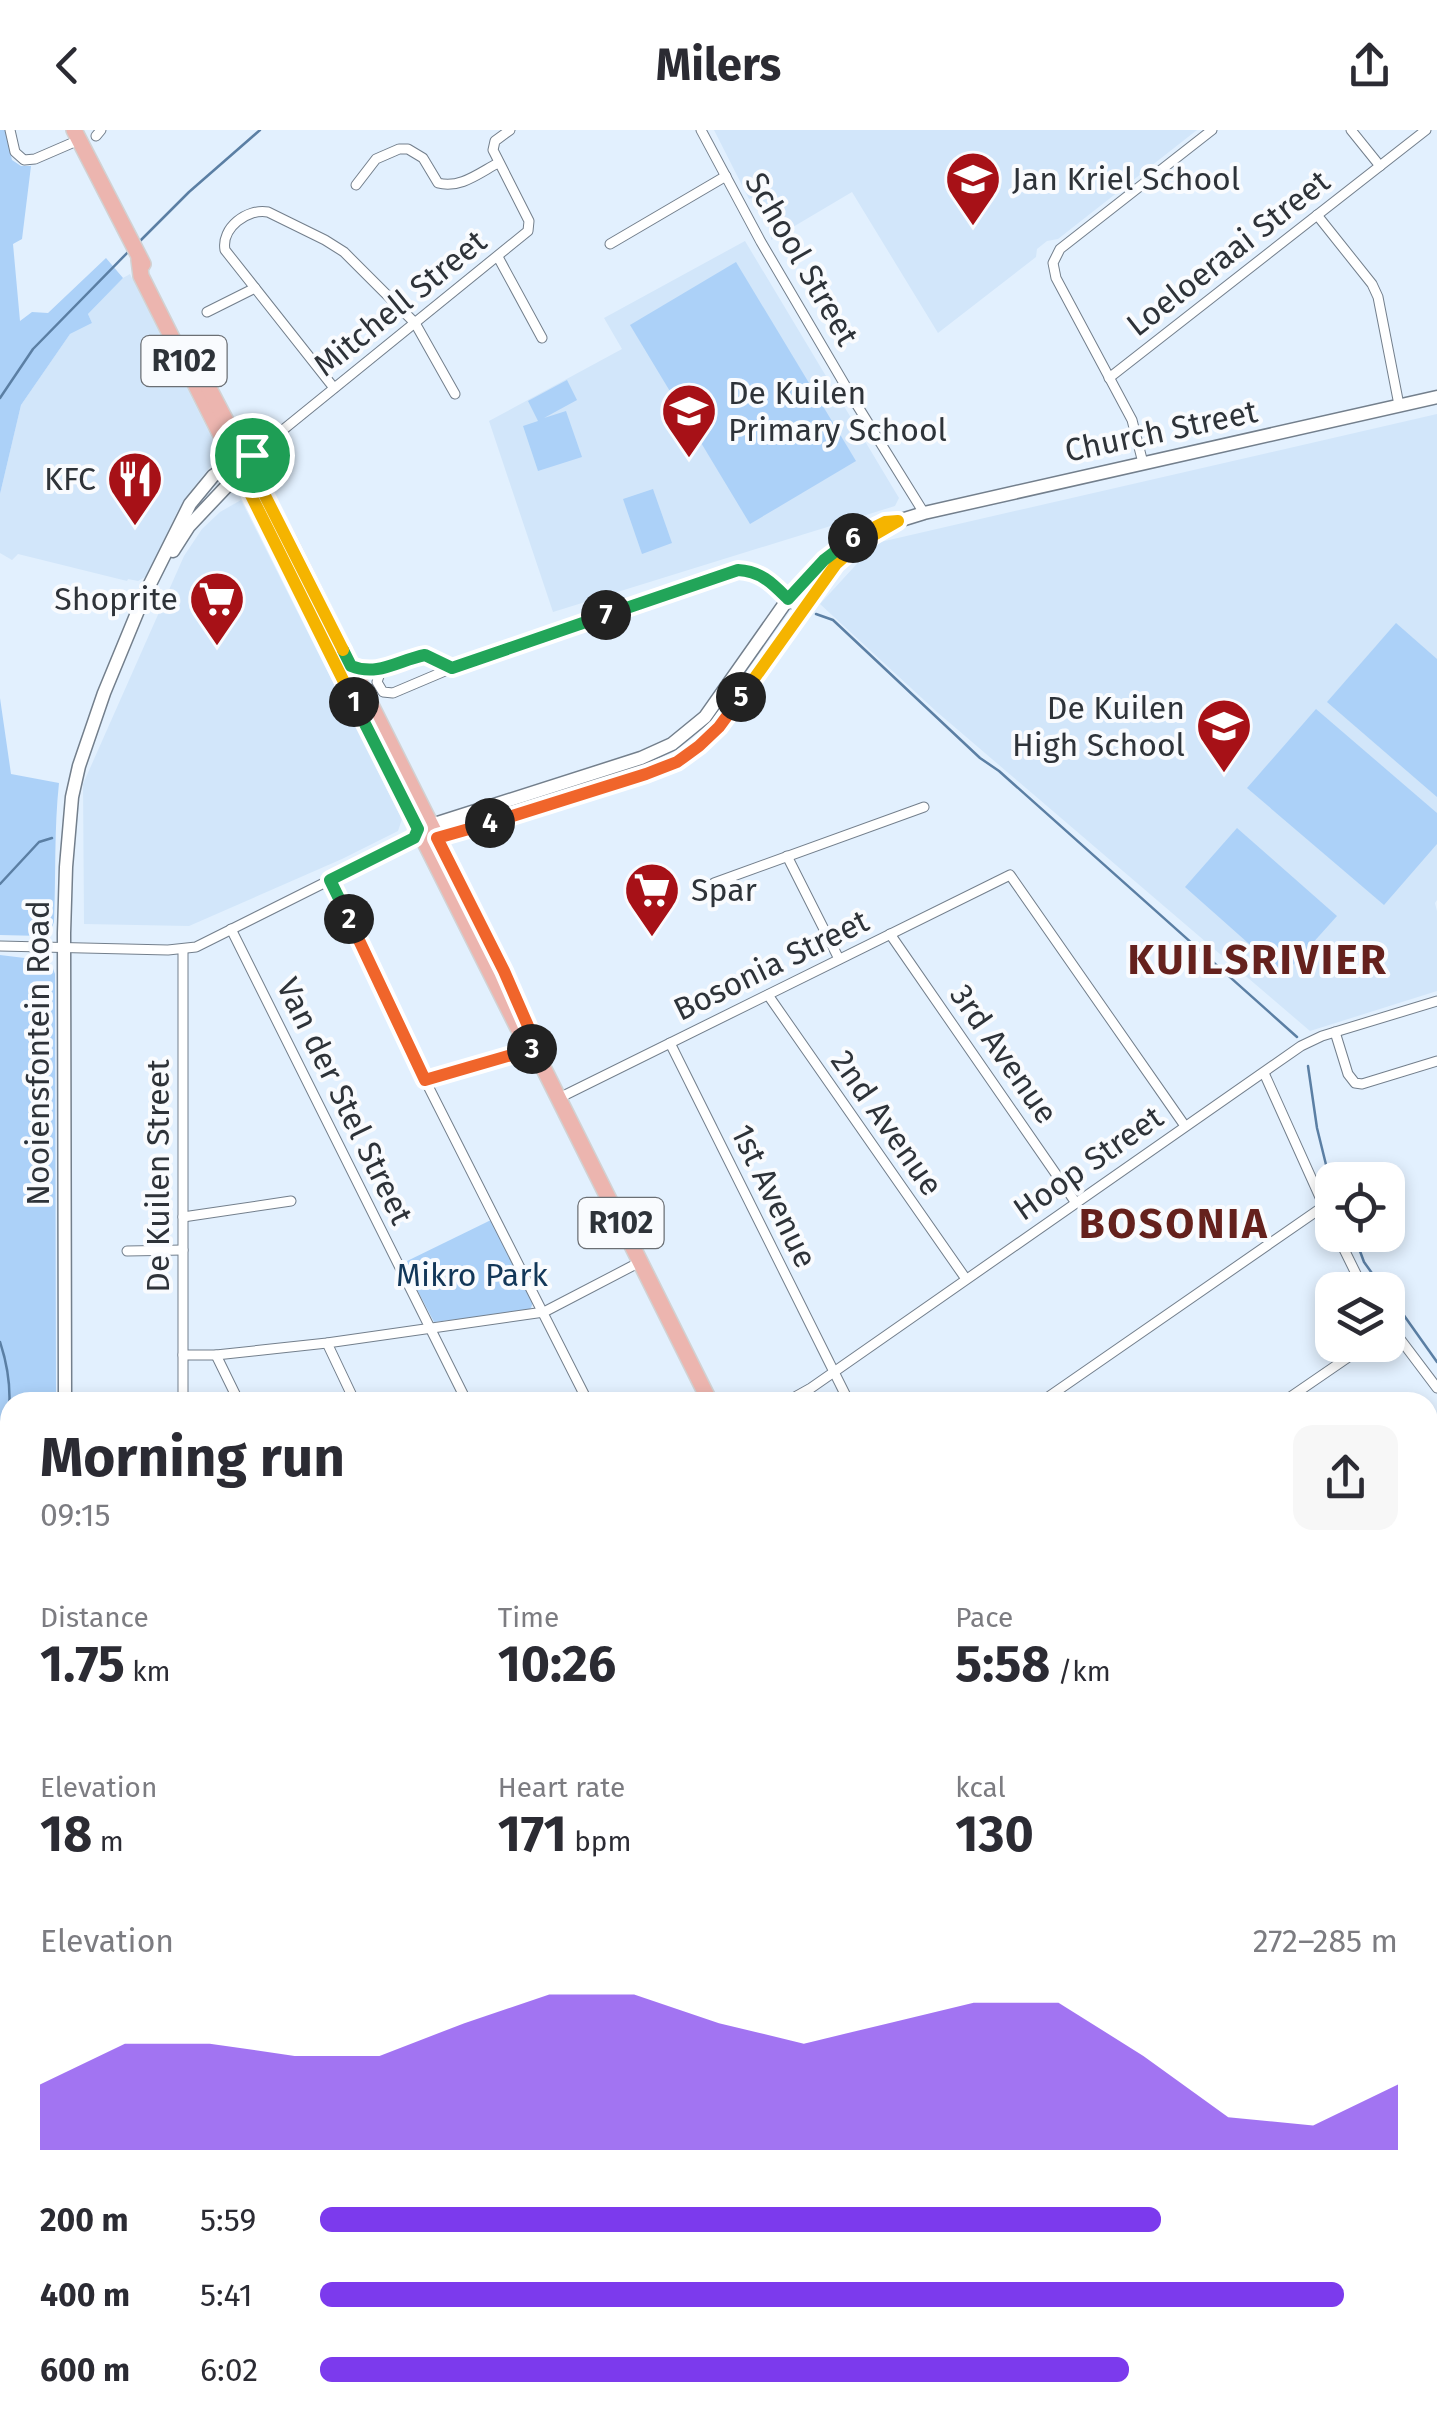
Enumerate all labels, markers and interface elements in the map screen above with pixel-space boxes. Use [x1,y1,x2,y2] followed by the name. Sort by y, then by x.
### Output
[40,38,95,93] icon: back
[656,38,781,92] text: Milers
[1342,38,1397,93] icon: share
[943,149,1003,228] school or university icon: Jan Kriel School
[1012,160,1240,198] place label: Jan Kriel School
[1119,162,1337,344] street label: Loeloeraai Street
[737,166,867,353] street label: School Street
[306,222,494,384] street label: Mitchell Street
[142,336,226,386] road number: R102
[728,374,947,449] place label: De Kuilen Primary School
[659,381,719,460] school or university icon: De Kuilen Primary School
[1061,392,1261,470] street label: Church Street
[210,413,295,498] pin
[225,428,280,483] icon: arrive
[105,449,165,528] restaurant icon: KFC
[44,460,96,498] place label: KFC
[828,513,878,563] pin: 6
[845,521,861,554] text: 6
[187,569,247,648] supermarket icon: Shoprite
[54,580,178,618] place label: Shoprite
[581,590,631,640] pin: 7
[599,598,613,631] text: 7
[716,672,766,722] pin: 5
[329,677,379,727] pin: 1
[733,680,749,713] text: 5
[348,685,361,718] text: 1
[1012,689,1185,764] place label: De Kuilen High School
[1194,696,1254,775] school or university icon: De Kuilen High School
[465,798,515,848] pin: 4
[482,806,498,839] text: 4
[622,860,682,939] supermarket icon: Spar
[691,871,758,909] place label: Spar
[324,894,374,944] pin: 2
[19,900,57,1206] street label: Nooiensfontein Road
[667,901,875,1029] street label: Bosonia Street
[342,902,356,935] text: 2
[1128,935,1388,985] district label: KUILSRIVIER
[269,972,421,1231] street label: Van der Stel Street
[942,977,1066,1131] street label: 3rd Avenue
[507,1024,557,1074] pin: 3
[525,1032,539,1065] text: 3
[823,1043,951,1203] street label: 2nd Avenue
[139,1059,177,1293] street label: De Kuilen Street
[1006,1097,1170,1228] street label: Hoop Street
[723,1118,825,1274] street label: 1st Avenue
[1315,1162,1405,1362] map controls
[1315,1162,1405,1252] button: locate
[578,1198,664,1248] road number: R102
[1079,1199,1269,1249] district label: BOSONIA
[396,1256,549,1294] park label: Mikro Park
[1315,1272,1405,1362] button: layers
[40,1425,345,1491] text: Morning run
[1293,1425,1398,1530] button: share
[40,1496,111,1534] text: 09:15
[40,1601,149,1634] text: Distance
[498,1601,559,1634] text: Time
[955,1601,1013,1634] text: Pace
[40,1634,125,1694] text: 1.75
[498,1634,616,1694] text: 10:26
[955,1634,1050,1694] text: 5:58
[125,1655,171,1688] text: km
[1050,1655,1111,1688] text: /km
[40,1771,157,1804] text: Elevation
[498,1771,625,1804] text: Heart rate
[955,1771,1006,1804] text: kcal
[40,1804,92,1864] text: 18
[498,1804,567,1864] text: 171
[955,1804,1034,1864] text: 130
[92,1825,124,1858] text: m
[567,1825,632,1858] text: bpm
[40,1922,174,1960] text: Elevation
[1253,1922,1398,1960] text: 272–285 m
[40,2201,129,2239] text: 200 m
[200,2201,256,2239] text: 5:59
[40,2276,130,2314] text: 400 m
[200,2276,253,2314] text: 5:41
[40,2351,130,2389] text: 600 m
[200,2351,258,2389] text: 6:02

